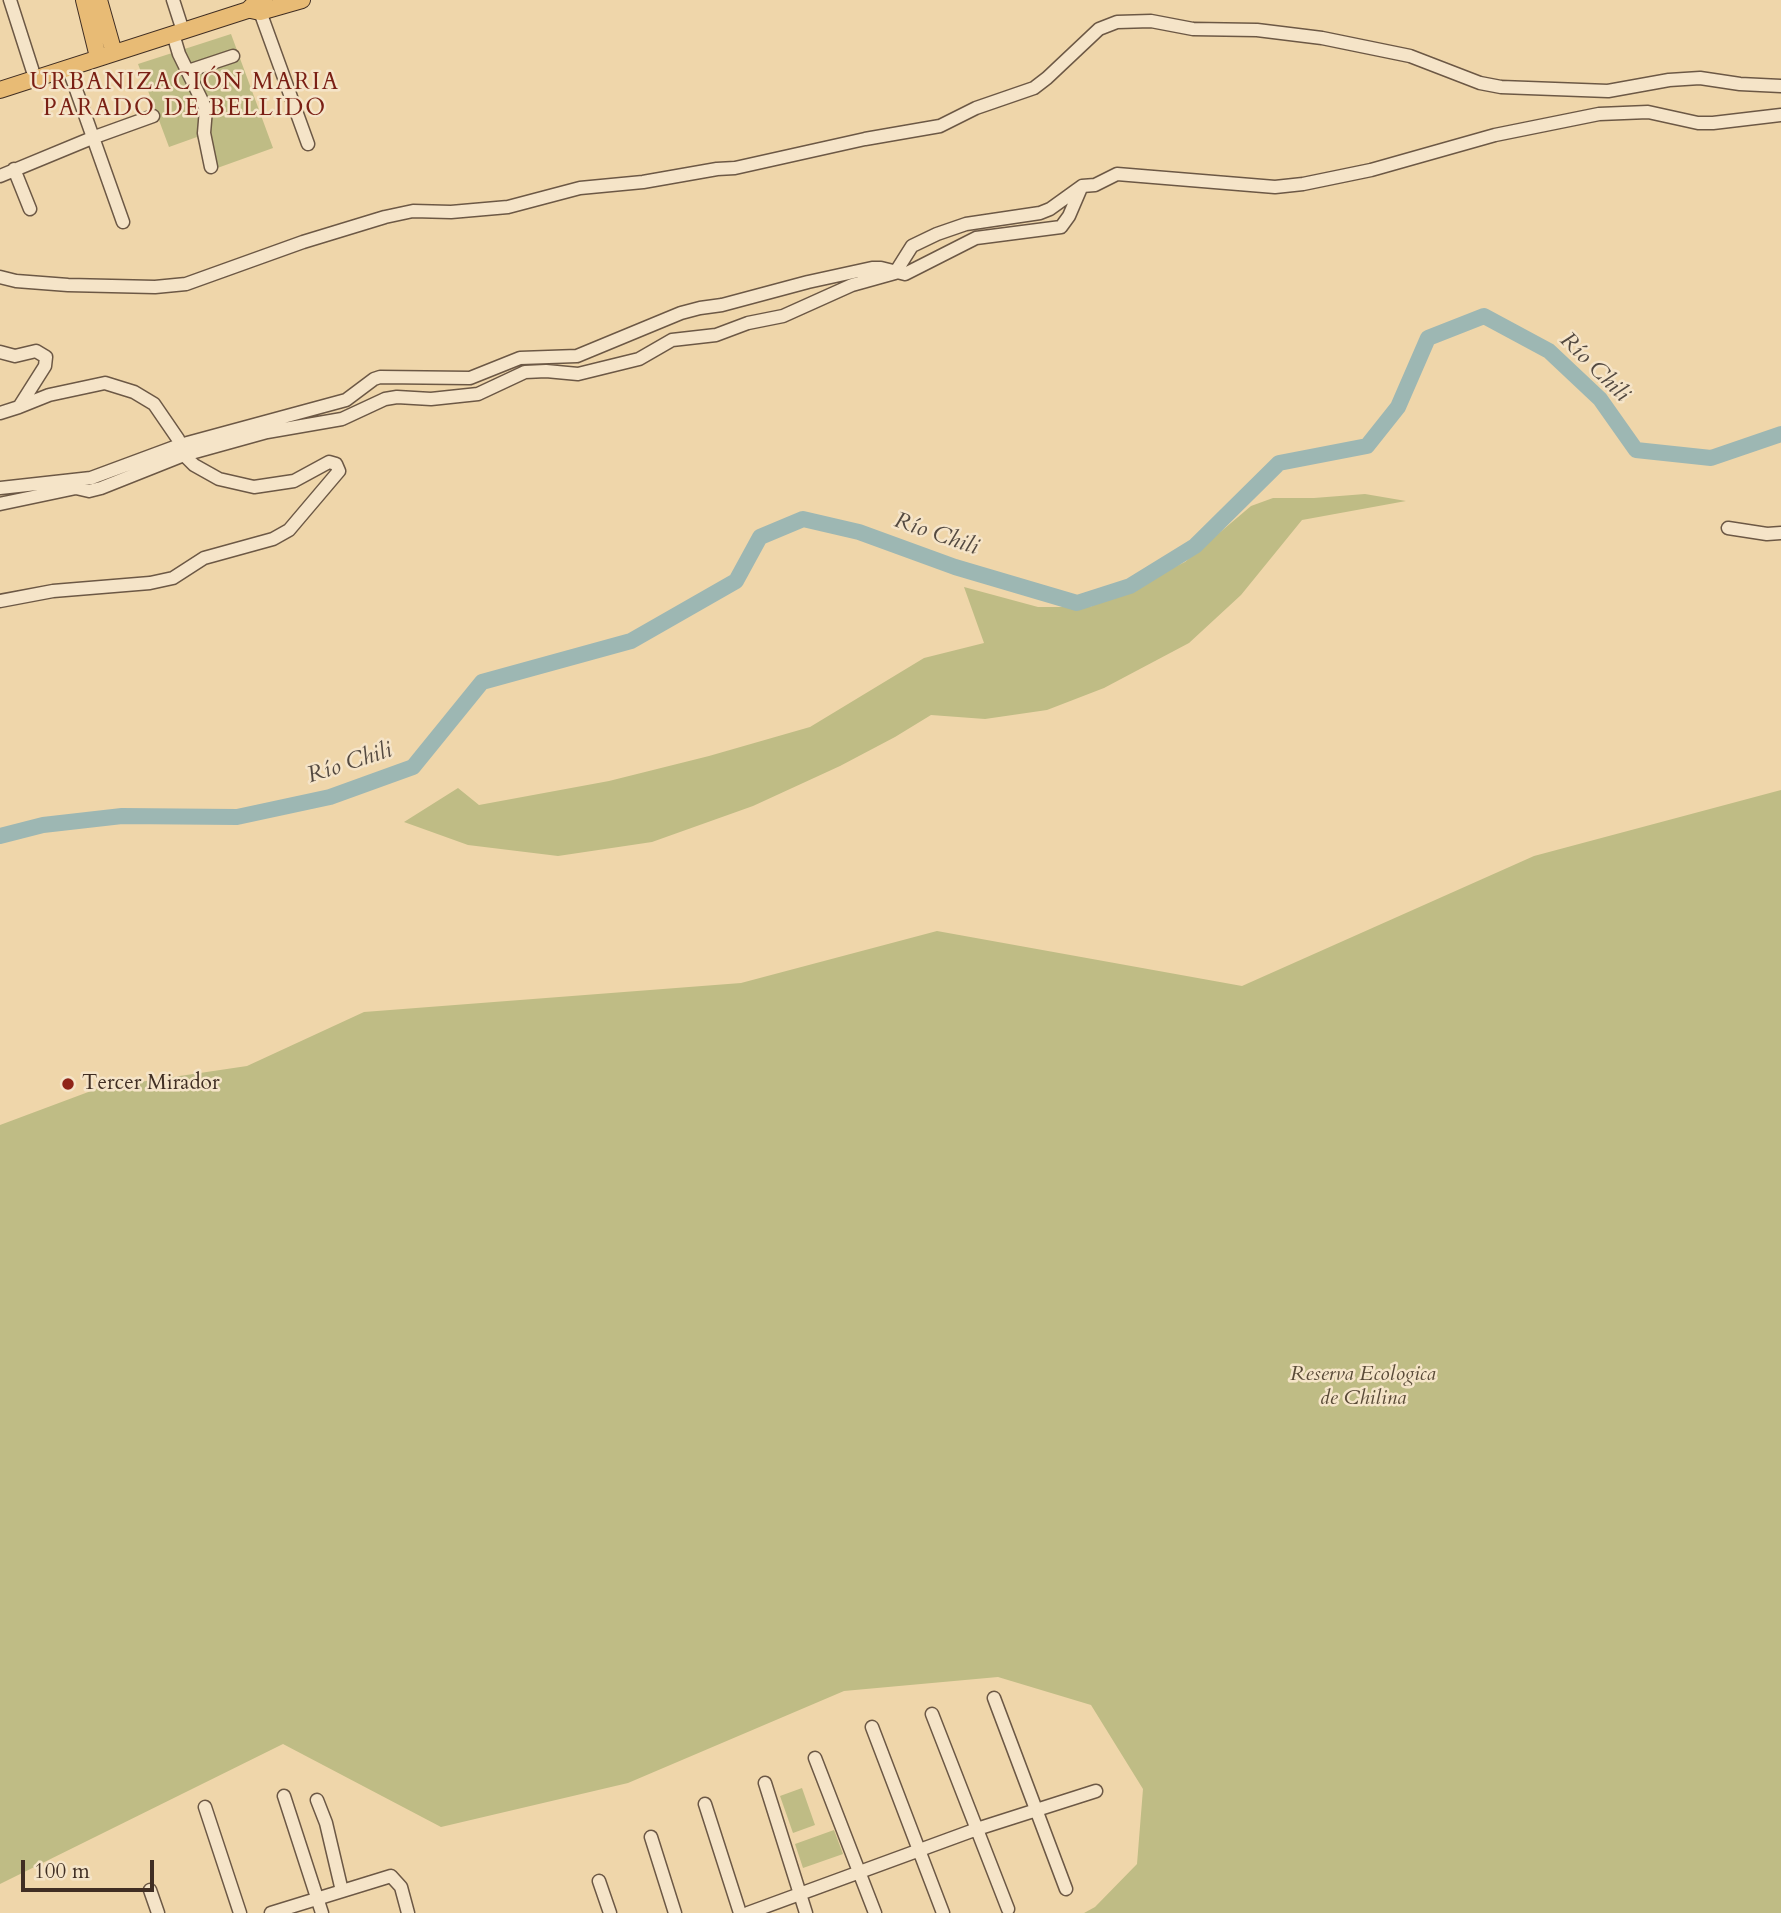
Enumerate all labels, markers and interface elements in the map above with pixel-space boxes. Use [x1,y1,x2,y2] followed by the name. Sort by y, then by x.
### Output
[32,70,338,124] district label: URBANIZACIÓN MARIA PARADO DE BELLIDO
[1553,327,1635,409] water label: Río Chili
[890,508,982,562] water label: Río Chili
[304,737,396,791] water label: Río Chili
[82,1071,220,1097] place label: Tercer Mirador
[60,1076,76,1092] marker: Tercer Mirador
[1290,1362,1436,1412] park label: Reserva Ecologica de Chilina
[24,1846,158,1890] scale bar
[34,1857,90,1886] text: 100 m

